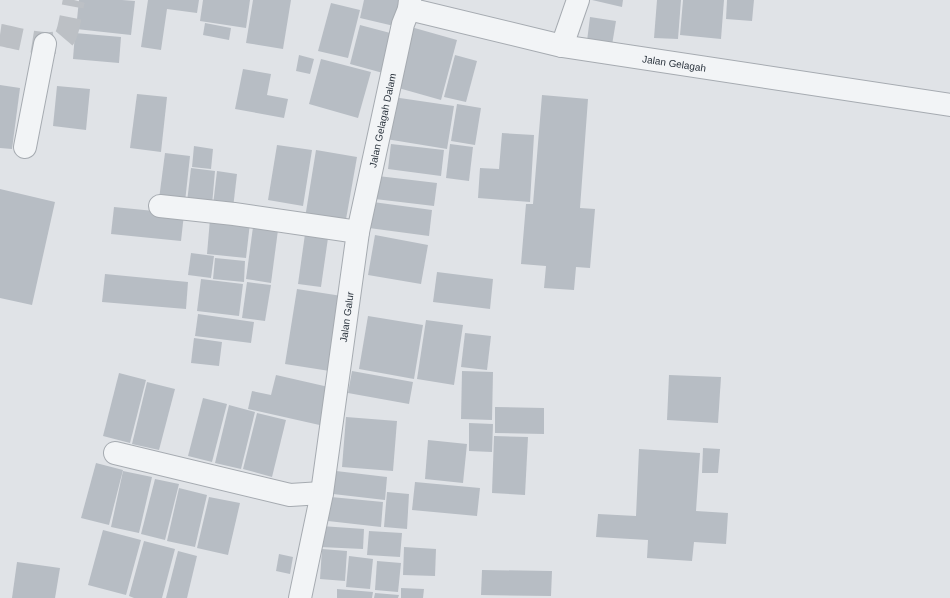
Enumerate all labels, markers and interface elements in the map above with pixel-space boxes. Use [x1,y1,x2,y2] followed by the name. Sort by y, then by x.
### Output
[642,53,707,73] street label: Jalan Gelagah
[367,72,398,169] street label: Jalan Gelagah Dalam
[337,290,355,343] street label: Jalan Galur

